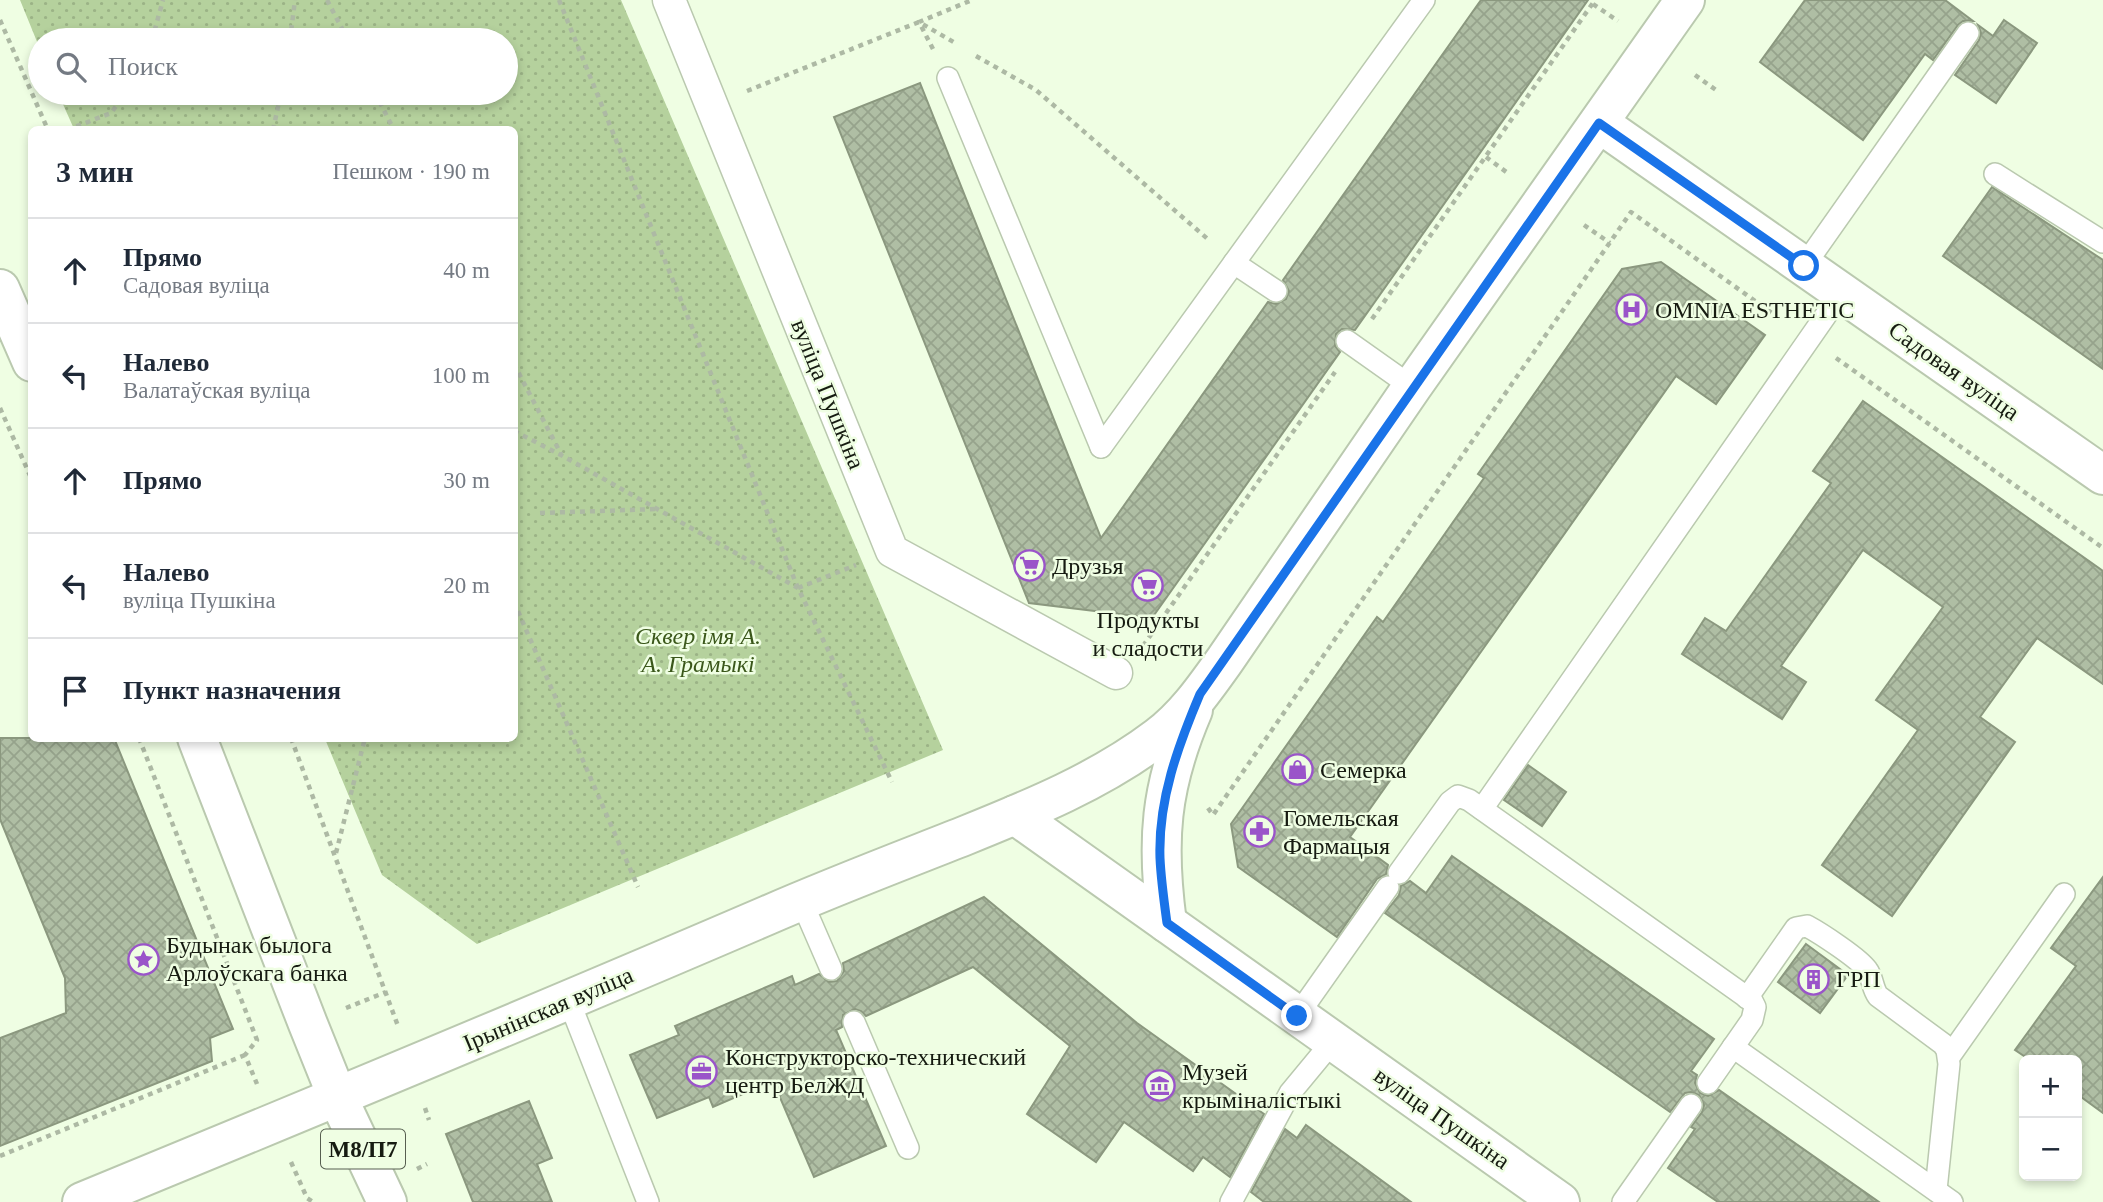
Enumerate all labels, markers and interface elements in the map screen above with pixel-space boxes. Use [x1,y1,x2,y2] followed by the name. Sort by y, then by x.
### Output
[28,28,518,105] search box
[52,48,90,86] icon: search
[108,52,178,81] text: Поиск
[56,155,134,188] text: 3 мин
[333,159,490,184] text: Пешком · 190 m
[123,243,202,272] text: Прямо
[1788,250,1819,281] route start
[56,252,94,290] icon: ahead
[443,258,490,283] text: 40 m
[123,273,270,298] text: Садовая вуліца
[1615,293,1649,327] hospital icon: OMNIA ESTHETIC
[1655,297,1854,323] place label: OMNIA ESTHETIC
[786,315,870,473] street label: вуліца Пушкіна
[1884,316,2024,426] street label: Садовая вуліца
[123,348,209,377] text: Налево
[56,357,94,395] icon: left
[432,363,490,388] text: 100 m
[123,378,310,403] text: Валатаўская вуліца
[56,462,94,500] icon: ahead
[123,466,202,495] text: Прямо
[443,468,490,493] text: 30 m
[1012,549,1046,583] supermarket icon: Друзья
[1052,553,1124,579] place label: Друзья
[123,558,209,587] text: Налево
[56,567,94,605] icon: left
[1131,569,1165,603] supermarket icon: Продукты и сладости
[443,573,490,598] text: 20 m
[123,588,276,613] text: вуліца Пушкіна
[1093,607,1204,661] place label: Продукты и сладости
[635,623,761,677] park label: Сквер імя А. А. Грамыкі
[56,672,94,710] icon: arrive
[123,676,341,705] text: Пункт назначения
[1280,753,1314,787] shop icon: Семерка
[1320,757,1407,783] place label: Семерка
[1283,805,1399,859] place label: Гомельская Фармацыя
[1243,815,1277,849] pharmacy icon: Гомельская Фармацыя
[166,932,348,986] place label: Будынак былога Арлоўскага банка
[126,942,160,976] place icon: Будынак былога Арлоўскага банка
[459,961,637,1056] street label: Ірынінская вуліца
[1796,962,1830,996] building icon: ГРП
[1836,966,1881,992] place label: ГРП
[1281,1000,1312,1031] route end
[725,1044,1026,1098] place label: Конструкторско-технический центр БелЖД
[685,1054,719,1088] office icon: Конструкторско-технический центр БелЖД
[2019,1055,2082,1181] map controls
[2019,1055,2082,1118] button: +
[1182,1059,1342,1113] place label: Музей крыміналістыкі
[1369,1062,1515,1175] street label: вуліца Пушкіна
[1142,1069,1176,1103] museum icon: Музей крыміналістыкі
[2019,1118,2082,1181] button: −
[321,1130,405,1168] road number: М8/П7

